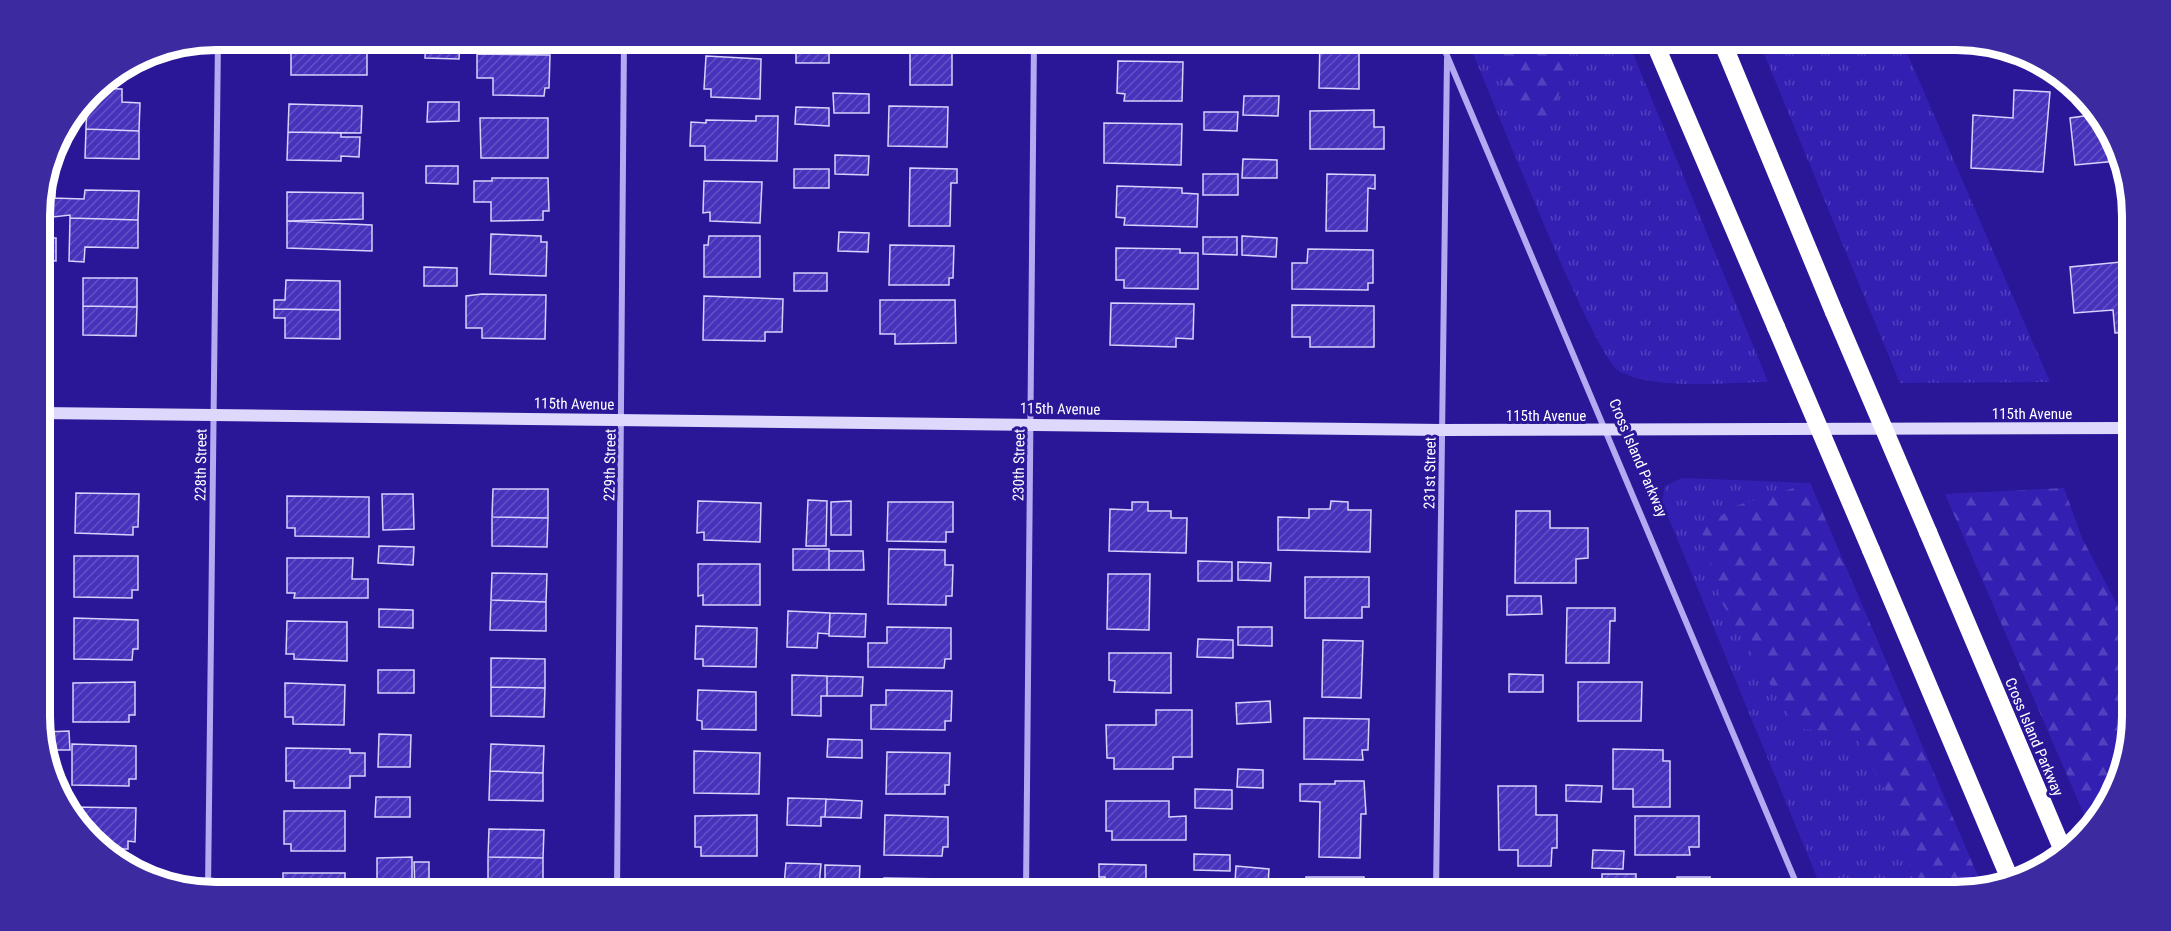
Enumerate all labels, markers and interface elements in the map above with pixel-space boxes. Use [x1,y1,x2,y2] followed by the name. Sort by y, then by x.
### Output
[534,394,614,414] street label: 115th Avenue
[1605,396,1671,520] street label: Cross Island Parkway
[1020,399,1100,419] street label: 115th Avenue
[1992,405,2072,423] street label: 115th Avenue
[1506,407,1586,425] street label: 115th Avenue
[191,429,211,501] street label: 228th Street
[600,429,620,501] street label: 229th Street
[1009,429,1029,501] street label: 230th Street
[1420,437,1440,509] street label: 231st Street
[2001,675,2067,799] street label: Cross Island Parkway

